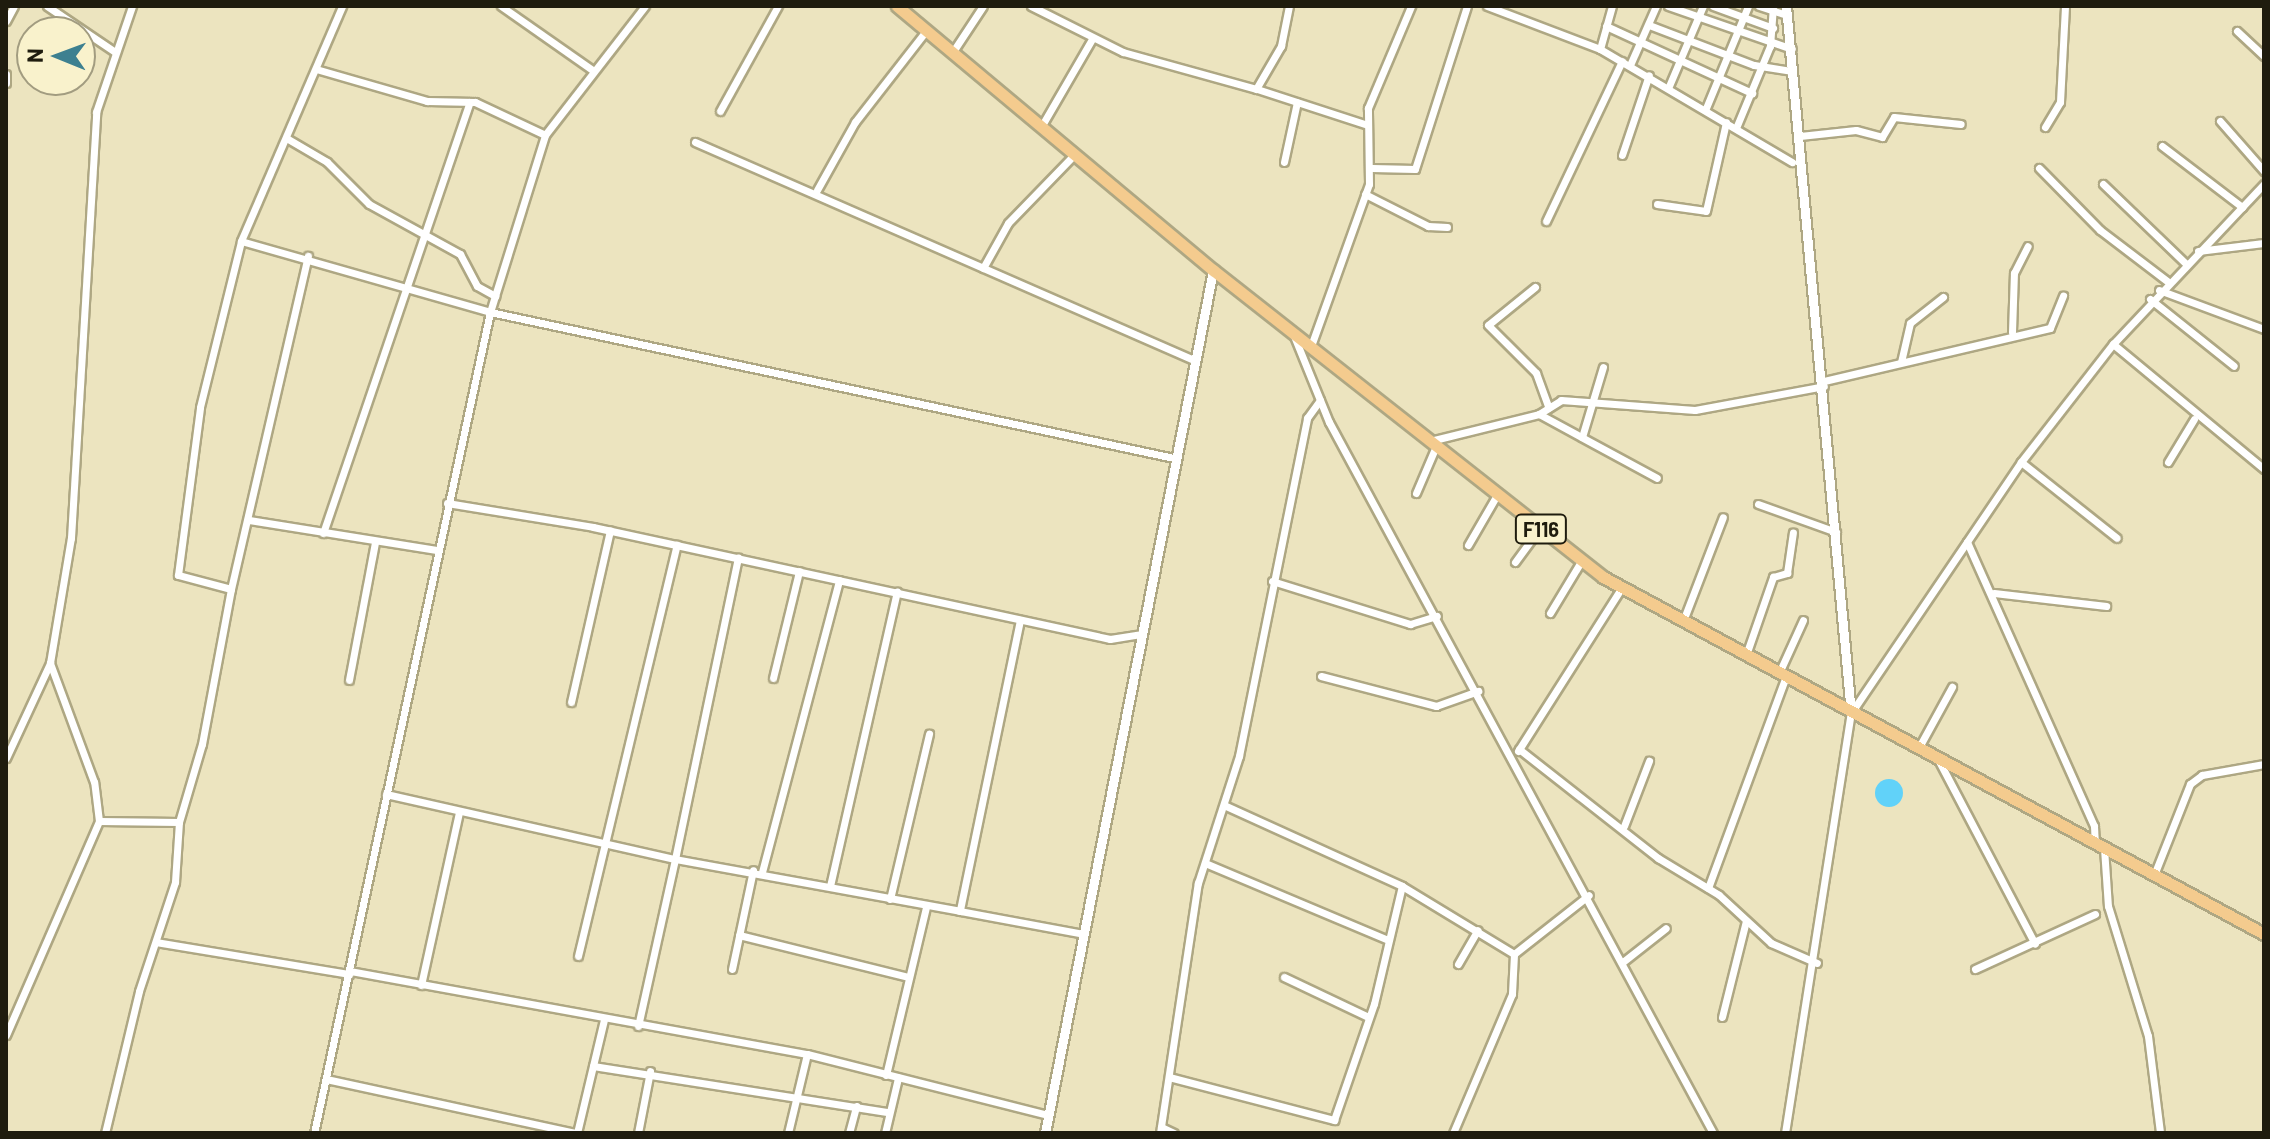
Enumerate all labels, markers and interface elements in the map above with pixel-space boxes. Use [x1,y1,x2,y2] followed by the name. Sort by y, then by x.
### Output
[16,16,96,96] north arrow
[21,48,47,63] text: N
[1513,513,1569,545] road number: F116

